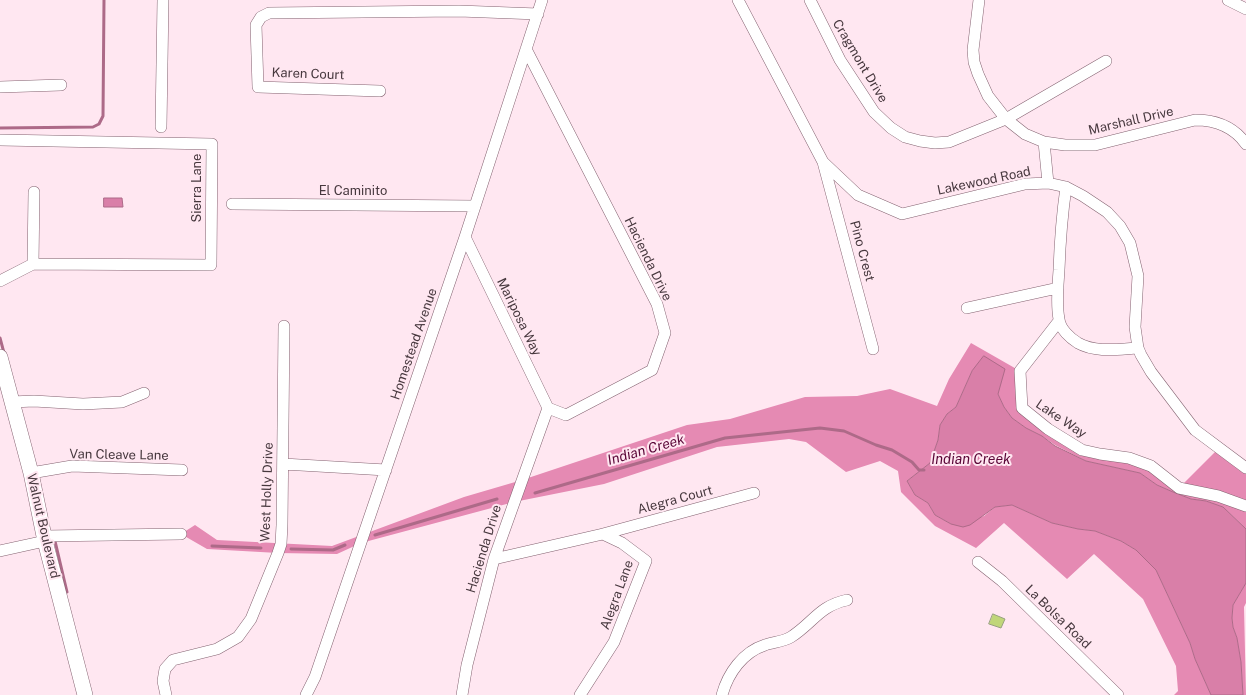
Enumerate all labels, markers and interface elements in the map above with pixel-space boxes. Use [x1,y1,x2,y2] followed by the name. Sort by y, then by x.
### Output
[829,17,891,105] street label: Cragmont Drive
[271,65,345,83] street label: Karen Court
[1087,104,1175,138] street label: Marshall Drive
[189,154,205,222] street label: Sierra Lane
[936,163,1032,199] street label: Lakewood Road
[319,183,387,199] street label: El Caminito
[621,215,675,303] street label: Hacienda Drive
[846,219,878,283] street label: Pino Crest
[493,275,545,359] street label: Mariposa Way
[388,286,440,402] street label: Homestead Avenue
[1033,396,1089,442] street label: Lake Way
[606,431,686,469] water label: Indian Creek
[257,442,277,542] street label: West Holly Drive
[69,446,169,464] street label: Van Cleave Lane
[931,452,1011,468] water label: Indian Creek
[23,472,63,580] street label: Walnut Boulevard
[636,482,714,518] street label: Alegra Court
[463,503,505,595] street label: Hacienda Drive
[597,558,637,632] street label: Alegra Lane
[1022,582,1094,652] street label: La Bolsa Road

